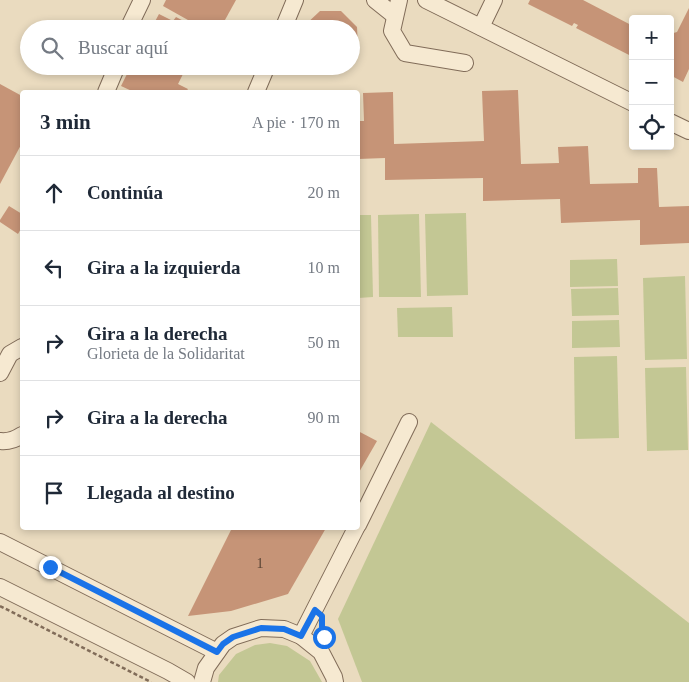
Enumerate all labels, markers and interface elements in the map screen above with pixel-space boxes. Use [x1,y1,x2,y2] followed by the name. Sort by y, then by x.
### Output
[629,15,674,150] map controls
[629,15,674,60] button: +
[20,20,360,75] search box
[38,34,66,62] icon: search
[78,37,168,58] text: Buscar aquí
[629,60,674,105] button: −
[629,105,674,150] button: locate
[40,110,91,134] text: 3 min
[252,114,340,131] text: A pie · 170 m
[40,179,68,207] icon: ahead
[87,182,163,203] text: Continúa
[308,184,340,201] text: 20 m
[40,254,68,282] icon: left
[87,257,241,278] text: Gira a la izquierda
[308,259,340,276] text: 10 m
[87,323,228,344] text: Gira a la derecha
[40,329,68,357] icon: right
[308,334,340,351] text: 50 m
[87,345,245,362] text: Glorieta de la Solidaritat
[40,404,68,432] icon: right
[87,407,228,428] text: Gira a la derecha
[308,409,340,426] text: 90 m
[40,479,68,507] icon: arrive
[87,482,235,503] text: Llegada al destino
[39,556,62,579] route end
[257,556,264,571] house number: 1
[313,626,336,649] route start

